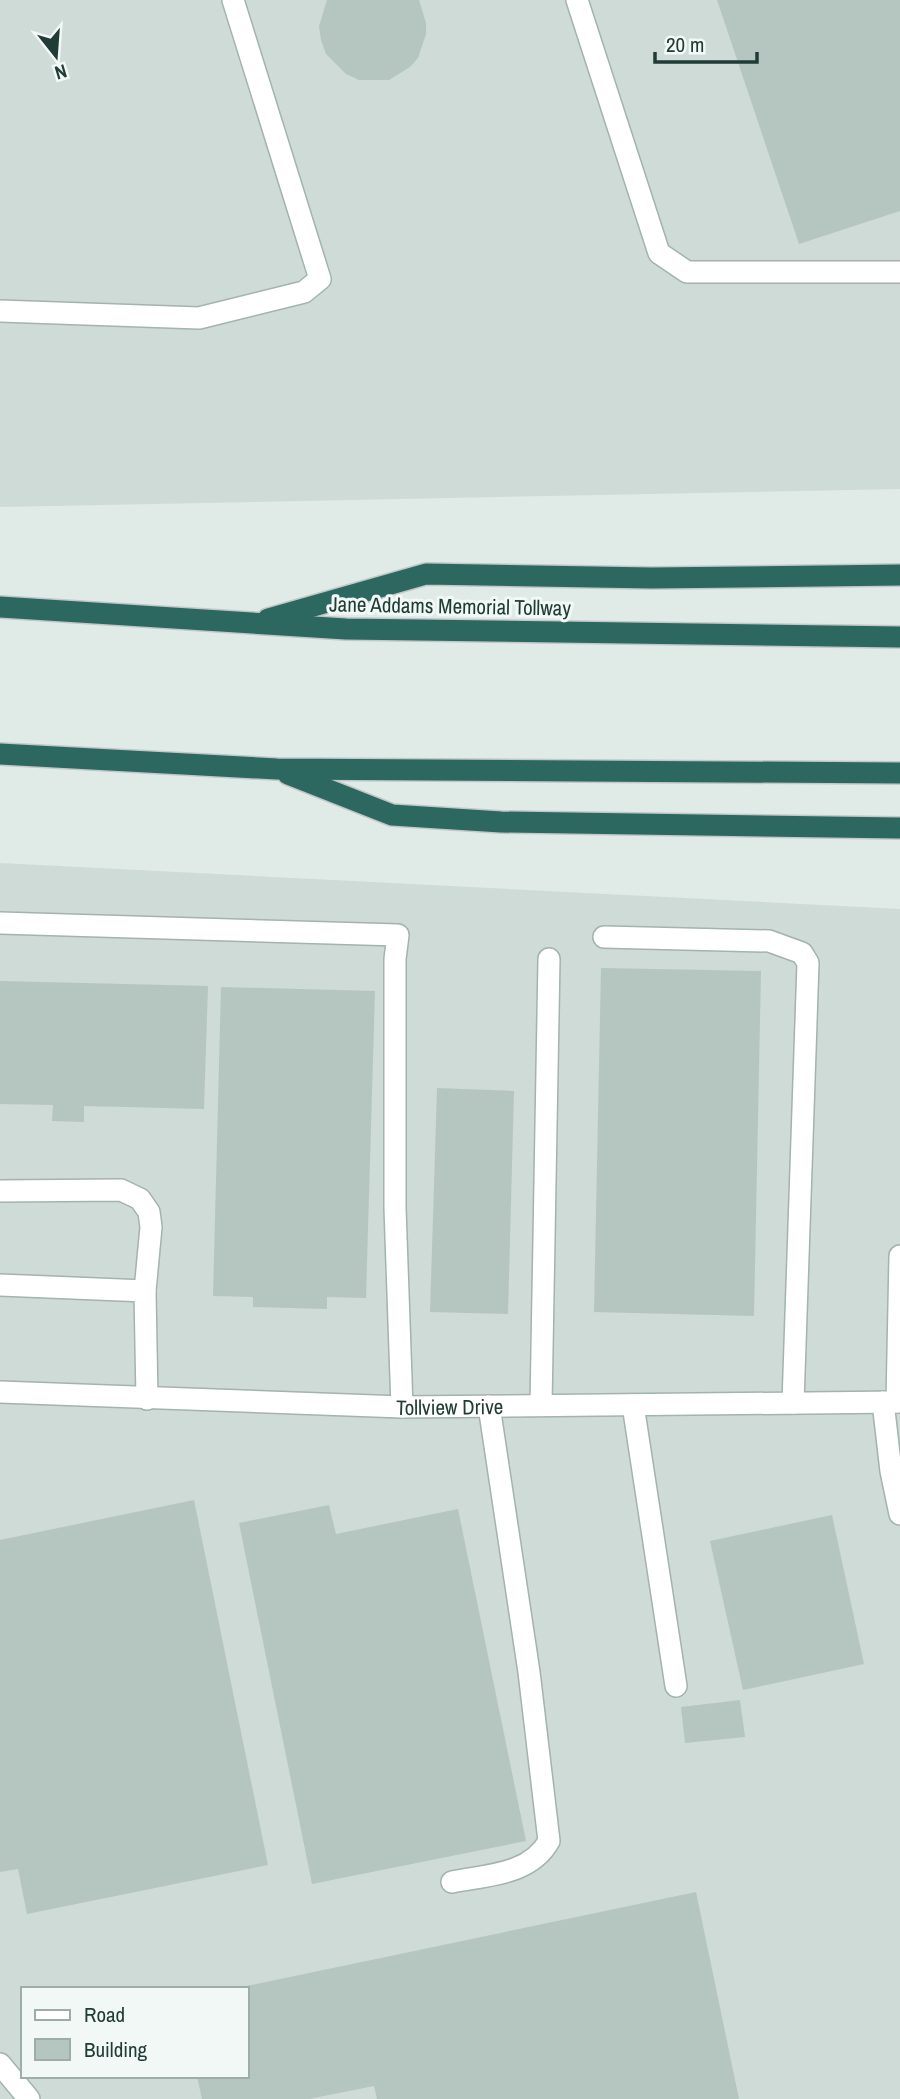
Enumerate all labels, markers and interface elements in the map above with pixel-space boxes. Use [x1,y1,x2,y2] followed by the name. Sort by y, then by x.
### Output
[21,21,91,91] north arrow
[655,21,757,65] scale bar
[666,30,704,59] text: 20 m
[52,58,70,86] text: N
[329,589,572,623] street label: Jane Addams Memorial Tollway
[396,1391,503,1422] street label: Tollview Drive
[21,1987,248,2078] legend
[84,2000,125,2029] text: Road
[84,2035,148,2064] text: Building

